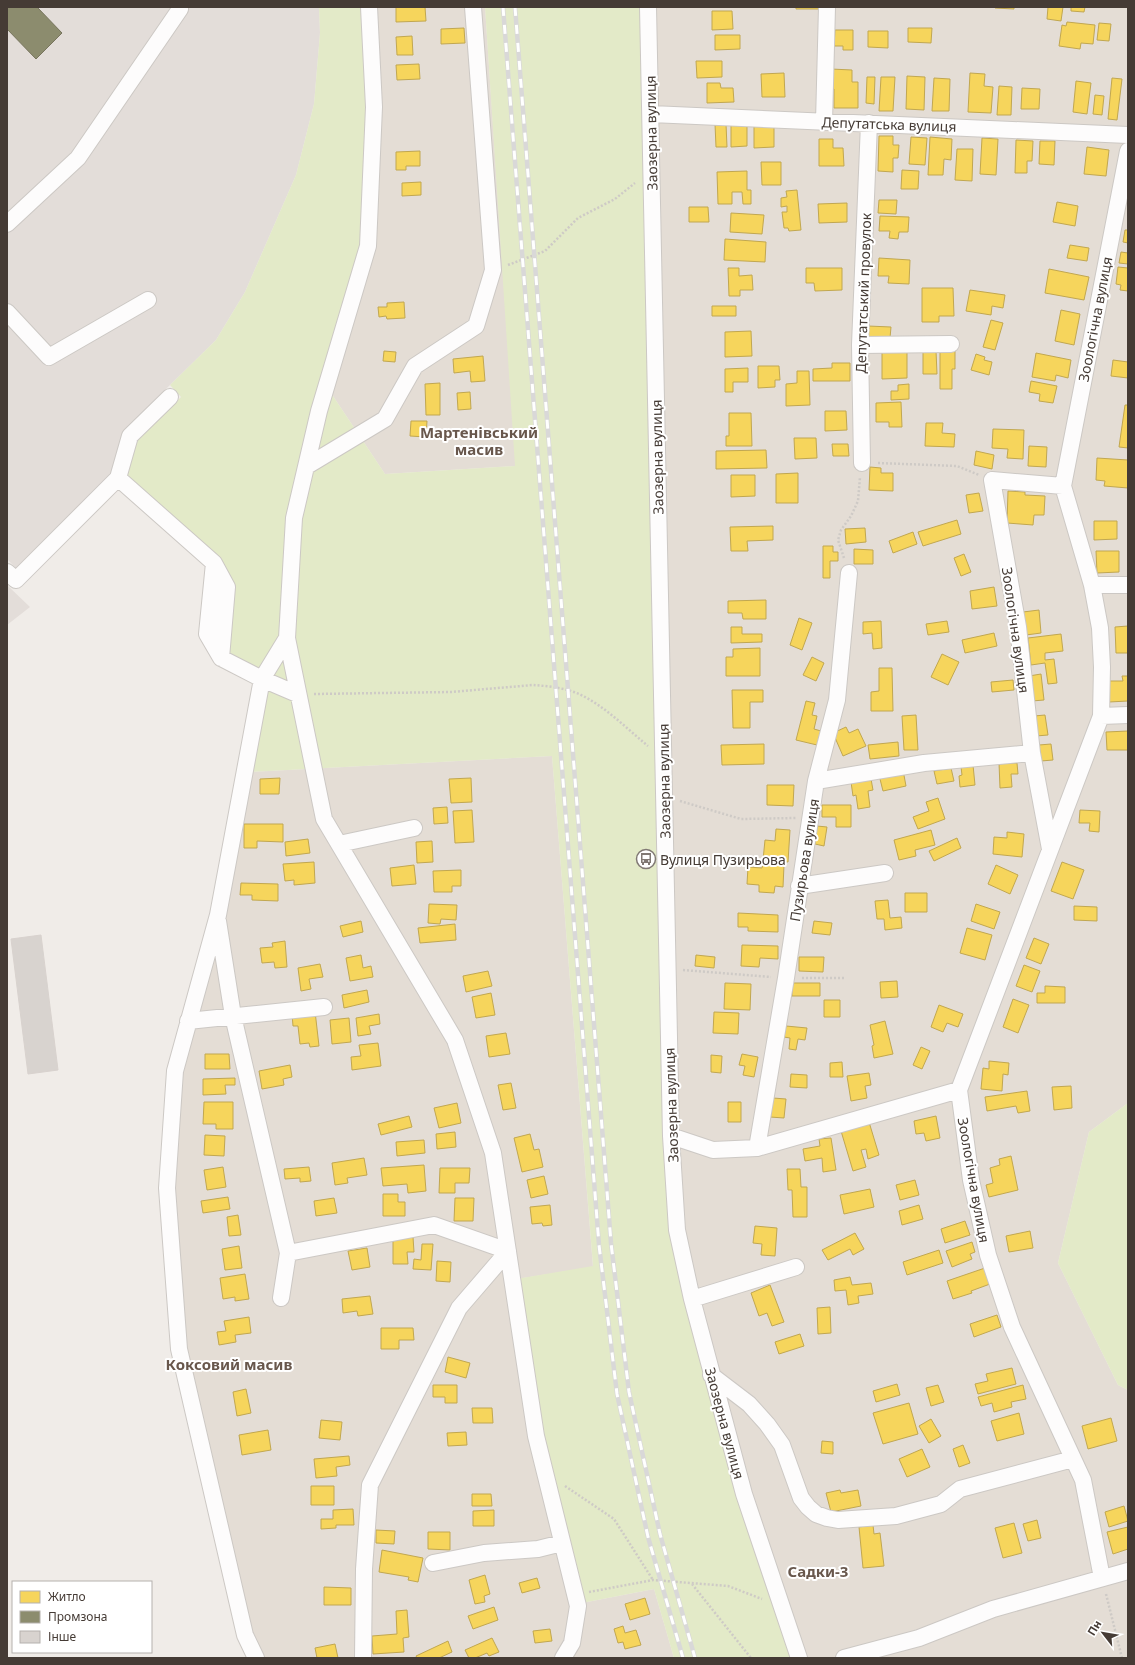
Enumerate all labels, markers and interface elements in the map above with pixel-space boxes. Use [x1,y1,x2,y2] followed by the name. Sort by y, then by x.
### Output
[640,75,662,191] street label: Заозерна вулиця
[821,112,957,136] street label: Депутатська вулиця
[851,212,875,374] street label: Депутатський провулок
[1074,255,1116,383] street label: Зоологічна вулиця
[646,399,668,515] street label: Заозерна вулиця
[420,422,538,459] district label: Мартенівський масив
[998,566,1034,694] street label: Зоологічна вулиця
[653,723,675,839] street label: Заозерна вулиця
[785,797,823,923] street label: Пузирьова вулиця
[635,848,657,870] bus stop icon: Вулиця Пузирьова
[660,850,786,869] place label: Вулиця Пузирьова
[659,1047,683,1163] street label: Заозерна вулиця
[954,1116,994,1244] street label: Зоологічна вулиця
[166,1354,292,1374] district label: Коксовий масив
[701,1365,749,1481] street label: Заозерна вулиця
[788,1561,848,1581] district label: Садки-3
[12,1581,152,1653] legend
[48,1588,86,1605] text: Житло
[48,1608,107,1625] text: Промзона
[1083,1613,1123,1653] north arrow
[1084,1617,1104,1638] text: Пн
[48,1628,77,1645] text: Інше

